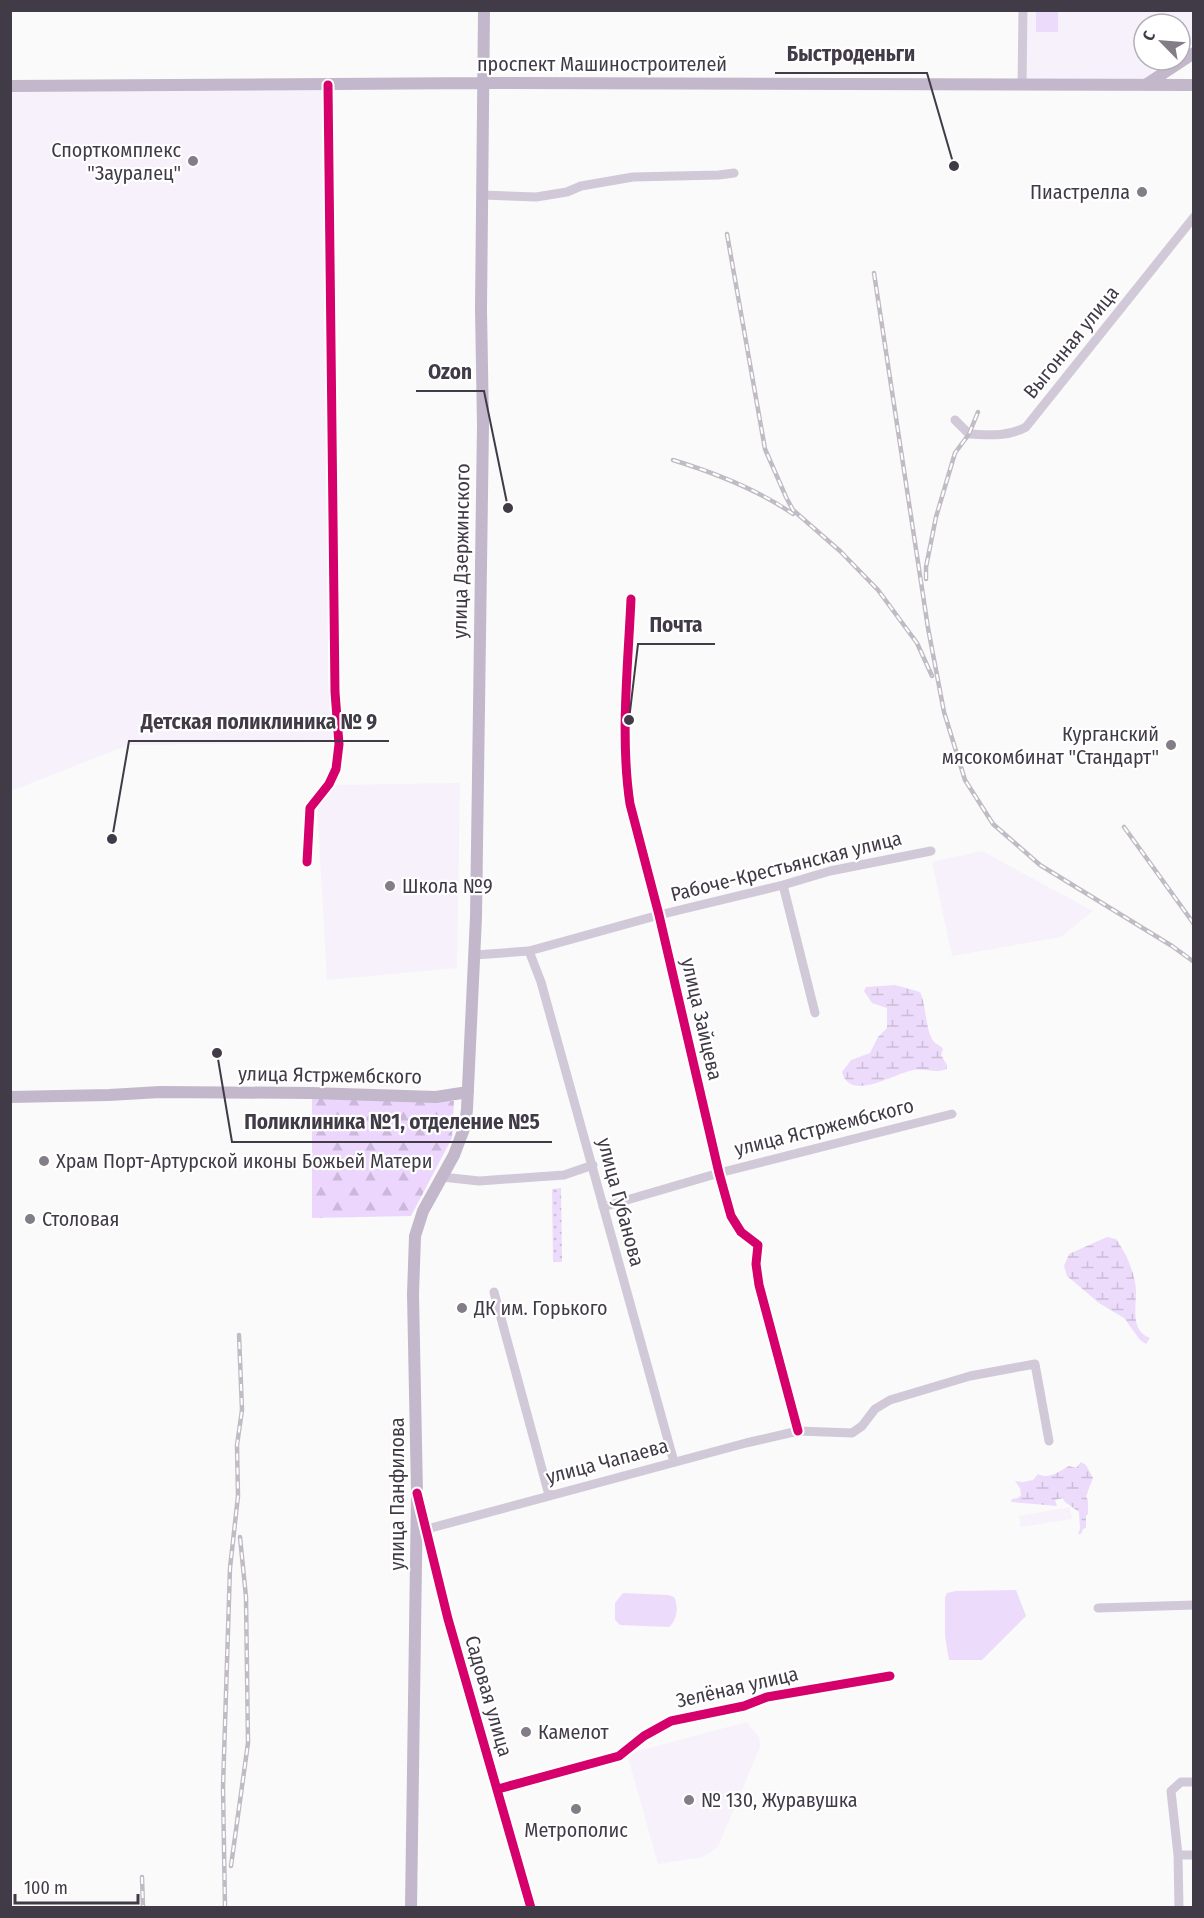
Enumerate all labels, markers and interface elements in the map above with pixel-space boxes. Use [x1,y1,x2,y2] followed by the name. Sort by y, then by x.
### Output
[1132,12,1192,72] north arrow
[1138,28,1159,44] text: С
[775,34,927,73] callout: Быстроденьги
[787,41,915,67] text: Быстроденьги
[477,52,727,76] street label: проспект Машиностроителей
[51,138,181,185] place label: Спорткомплекс "Зауралец"
[186,154,200,168] marker: Спорткомплекс "Зауралец"
[1030,180,1130,204] place label: Пиастрелла
[1135,185,1149,199] marker: Пиастрелла
[1018,281,1124,403] street label: Выгонная улица
[416,352,484,391] callout: Ozon
[428,359,472,385] text: Ozon
[447,463,475,639] street label: улица Дзержинского
[638,605,715,644] callout: Почта
[649,612,703,638] text: Почта
[129,702,389,741] callout: Детская поликлиника № 9
[140,709,377,735] text: Детская поликлиника № 9
[942,722,1159,769] place label: Курганский мясокомбинат "Стандарт"
[1164,738,1178,752] marker: Курганский мясокомбинат "Стандарт"
[668,826,904,906] street label: Рабоче-Крестьянская улица
[402,874,493,898] place label: Школа №9
[383,879,397,893] marker: Школа №9
[676,956,728,1082] street label: улица Зайцева
[238,1061,422,1089] street label: улица Ястржембского
[732,1093,916,1161] street label: улица Ястржембского
[232,1103,552,1142] callout: Поликлиника №1, отделение №5
[244,1109,540,1135] text: Поликлиника №1, отделение №5
[592,1135,650,1269] street label: улица Губанова
[56,1149,432,1173] place label: Храм Порт-Артурской иконы Божьей Матери
[37,1154,51,1168] marker: Храм Порт-Артурской иконы Божьей Матери
[42,1207,119,1231] place label: Столовая
[23,1212,37,1226] marker: Столовая
[473,1296,607,1320] place label: ДК им. Горького
[455,1301,469,1315] marker: ДК им. Горького
[385,1417,409,1571] street label: улица Панфилова
[543,1433,671,1489] street label: улица Чапаева
[460,1633,518,1759] street label: Садовая улица
[674,1661,800,1713] street label: Зелёная улица
[538,1720,610,1744] place label: Камелот
[519,1725,533,1739] marker: Камелот
[701,1788,858,1812] place label: № 130, Журавушка
[682,1793,696,1807] marker: № 130, Журавушка
[569,1802,583,1816] marker: Метрополис
[524,1818,628,1842] place label: Метрополис
[15,1867,138,1905] scale bar
[24,1877,68,1899] text: 100 m

